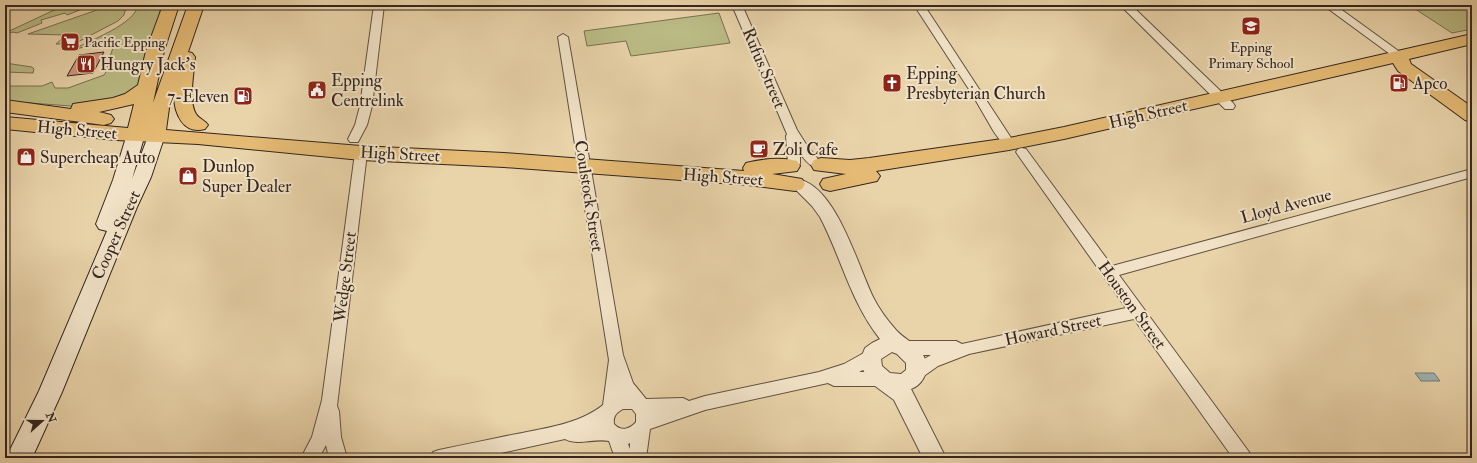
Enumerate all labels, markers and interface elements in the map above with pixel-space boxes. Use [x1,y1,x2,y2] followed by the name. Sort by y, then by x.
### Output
[1240,15,1262,37] school or university icon: Epping Primary School
[738,25,791,112] street label: Rufus Street
[59,31,81,53] supermarket icon: Pacific Epping
[84,34,166,52] place label: Pacific Epping
[1208,39,1294,73] place label: Epping Primary School
[75,53,97,75] restaurant icon: Hungry Jack's
[100,54,196,76] place label: Hungry Jack's
[906,63,1046,105] place label: Epping Presbyterian Church
[331,70,404,111] place label: Epping Centrelink
[881,72,903,94] church icon: Epping Presbyterian Church
[1388,72,1410,94] fuel station icon: Apco
[1412,73,1447,95] place label: Apco
[306,79,328,101] public building icon: Epping Centrelink
[232,85,254,107] fuel station icon: 7-Eleven
[167,86,229,107] place label: 7-Eleven
[1107,95,1190,133] street label: High Street
[36,116,118,144] street label: High Street
[748,138,770,160] cafe icon: Zoli Cafe
[570,139,608,254] street label: Coulstock Street
[773,139,838,160] place label: Zoli Cafe
[359,141,441,167] street label: High Street
[15,146,37,168] shop icon: Supercheap Auto
[40,147,155,169] place label: Supercheap Auto
[202,156,292,198] place label: Dunlop Super Dealer
[682,164,764,190] street label: High Street
[177,165,199,187] shop icon: Dunlop Super Dealer
[1238,184,1334,229] street label: Lloyd Avenue
[87,187,146,283] street label: Cooper Street
[329,230,361,325] street label: Wedge Street
[1093,257,1171,353] street label: Houston Street
[1003,309,1104,350] street label: Howard Street
[22,401,62,441] north arrow
[43,410,59,426] text: N

